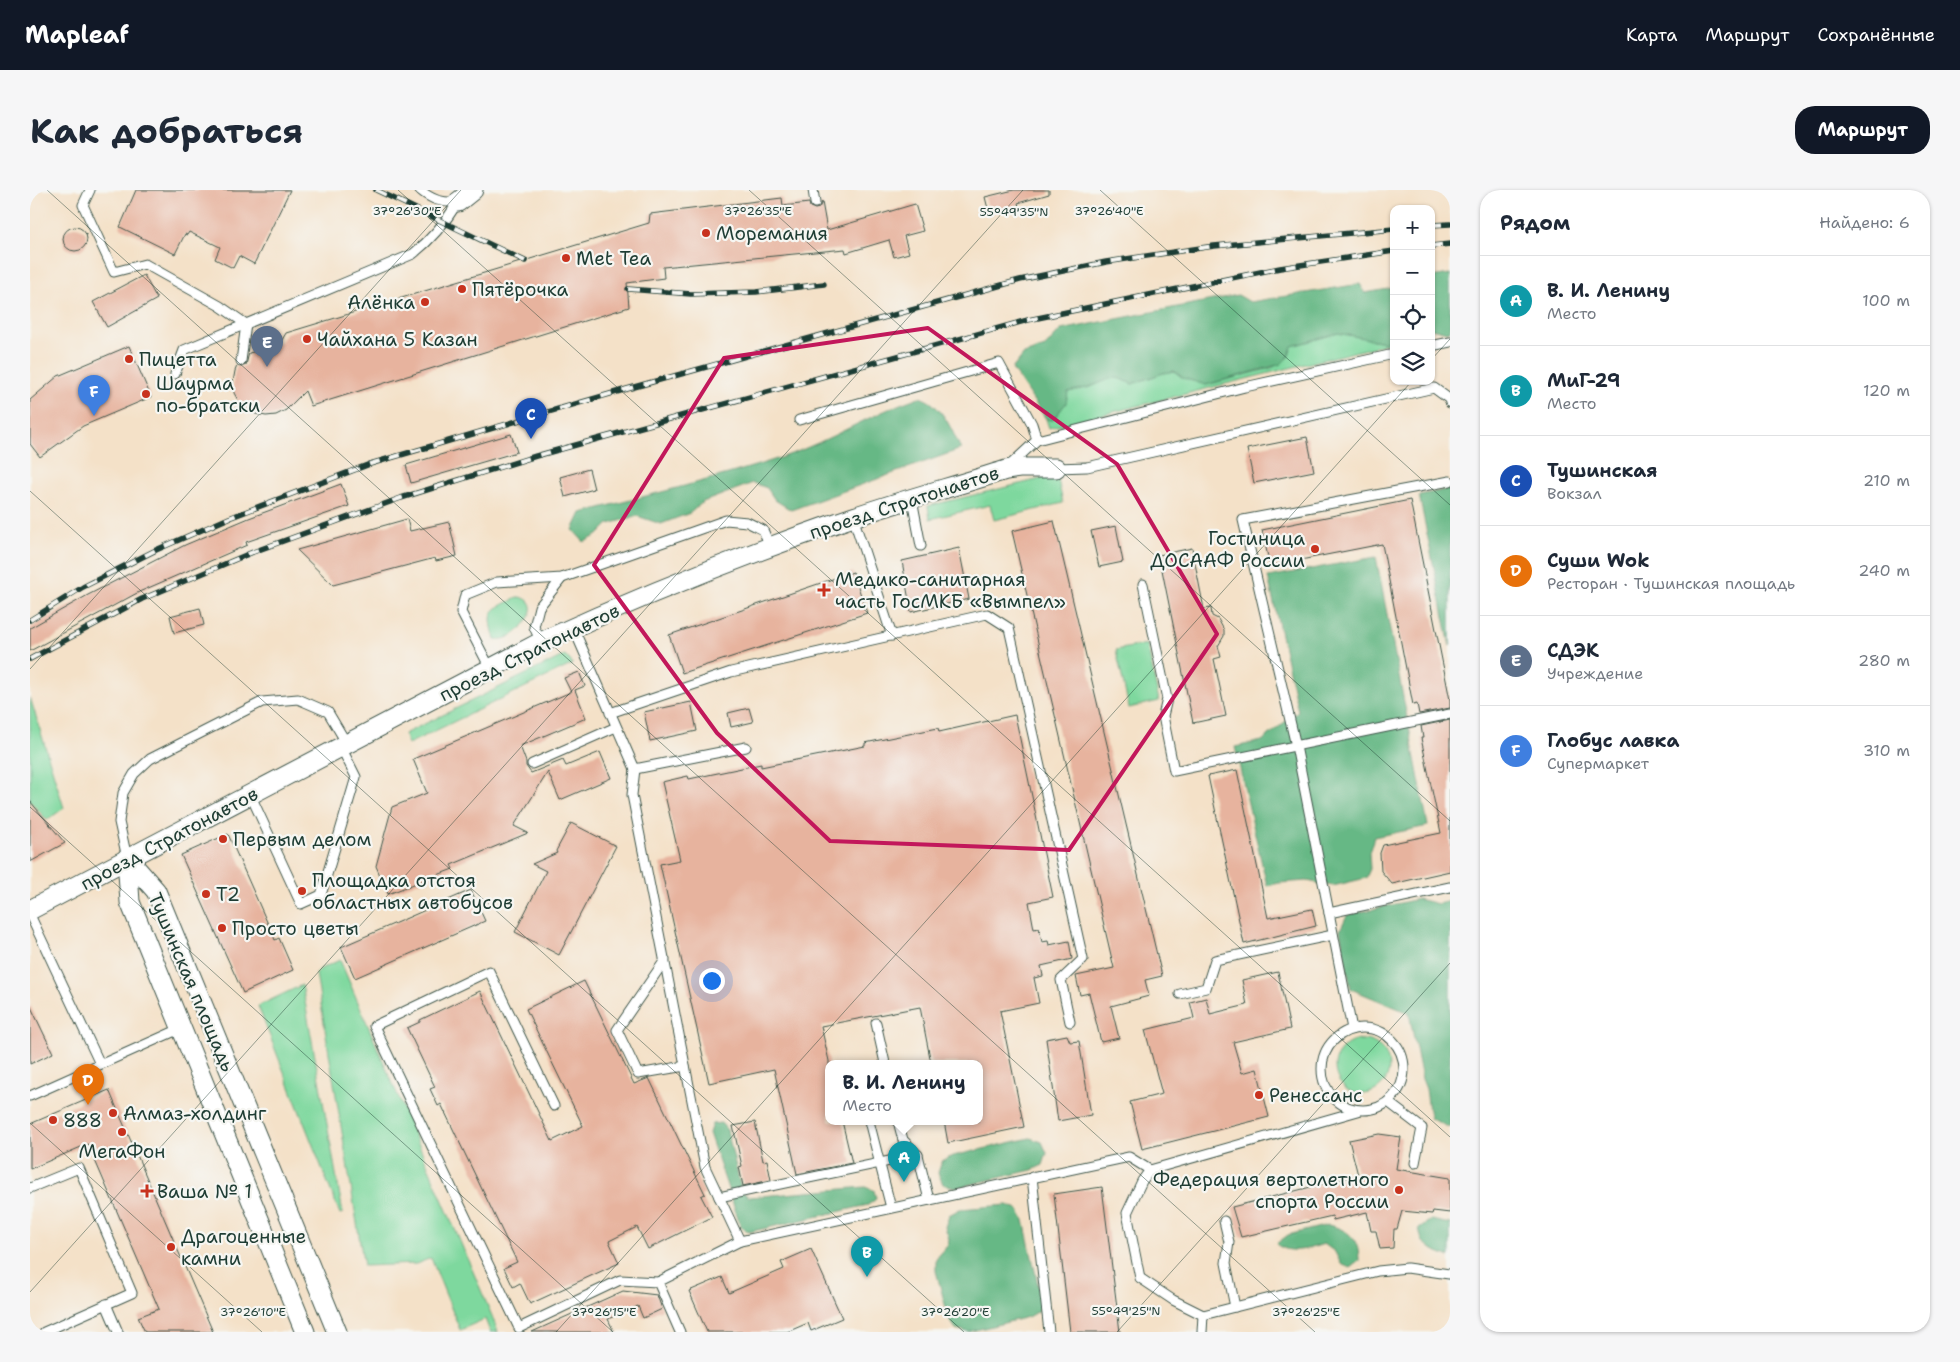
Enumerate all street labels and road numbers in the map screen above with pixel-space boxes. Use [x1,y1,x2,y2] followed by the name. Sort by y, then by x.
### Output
[806,460,1002,545] street label: проезд Стратонавтов
[435,598,624,707] street label: проезд Стратонавтов
[76,781,262,896] street label: проезд Стратонавтов
[142,889,241,1076] street label: Тушинская площадь

